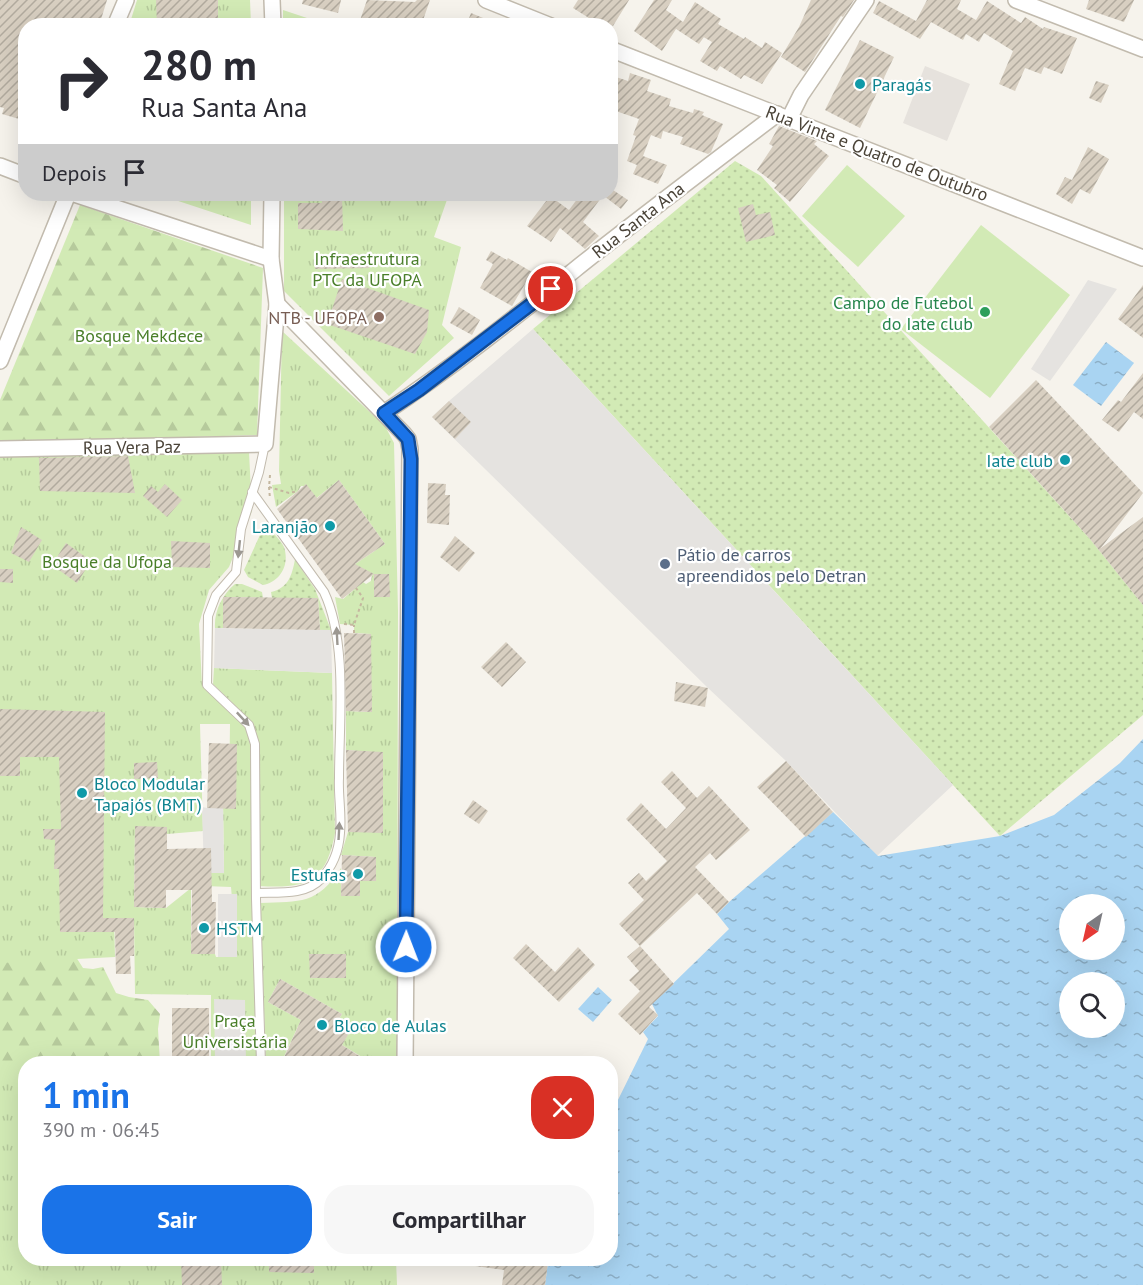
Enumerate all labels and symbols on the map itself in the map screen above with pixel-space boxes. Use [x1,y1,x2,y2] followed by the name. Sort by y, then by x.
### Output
[872,73,932,96] place label: Paragás
[853,77,867,91] marker: Paragás
[762,100,992,206] street label: Rua Vinte e Quatro de Outubro
[587,177,689,263] street label: Rua Santa Ana
[312,247,422,291] park label: Infraestrutura PTC da UFOPA
[525,263,576,314] pin
[833,291,974,335] place label: Campo de Futebol do Iate club
[978,305,992,319] marker: Campo de Futebol do Iate club
[268,306,367,329] place label: NTB - UFOPA
[372,310,386,324] marker: NTB - UFOPA
[75,324,203,347] park label: Bosque Mekdece
[83,435,181,459] street label: Rua Vera Paz
[986,449,1053,472] place label: Iate club
[1058,453,1072,467] marker: Iate club
[252,515,318,538] place label: Laranjão
[323,519,337,533] marker: Laranjão
[234,539,243,558] one-way arrow
[677,543,866,587] place label: Pátio de carros apreendidos pelo Detran
[42,550,172,573] park label: Bosque da Ufopa
[658,557,672,571] marker: Pátio de carros apreendidos pelo Detran
[332,627,341,646] one-way arrow
[236,712,250,727] one-way arrow
[94,772,205,816] place label: Bloco Modular Tapajós (BMT)
[75,786,89,800] marker: Bloco Modular Tapajós (BMT)
[335,821,344,840] one-way arrow
[291,863,346,886] place label: Estufas
[351,867,365,881] marker: Estufas
[1059,894,1125,960] north arrow
[374,915,438,979] position arrow
[216,917,262,940] place label: HSTM
[197,921,211,935] marker: HSTM
[182,1009,288,1053] park label: Praça Universistária
[334,1014,447,1037] place label: Bloco de Aulas
[315,1018,329,1032] marker: Bloco de Aulas

